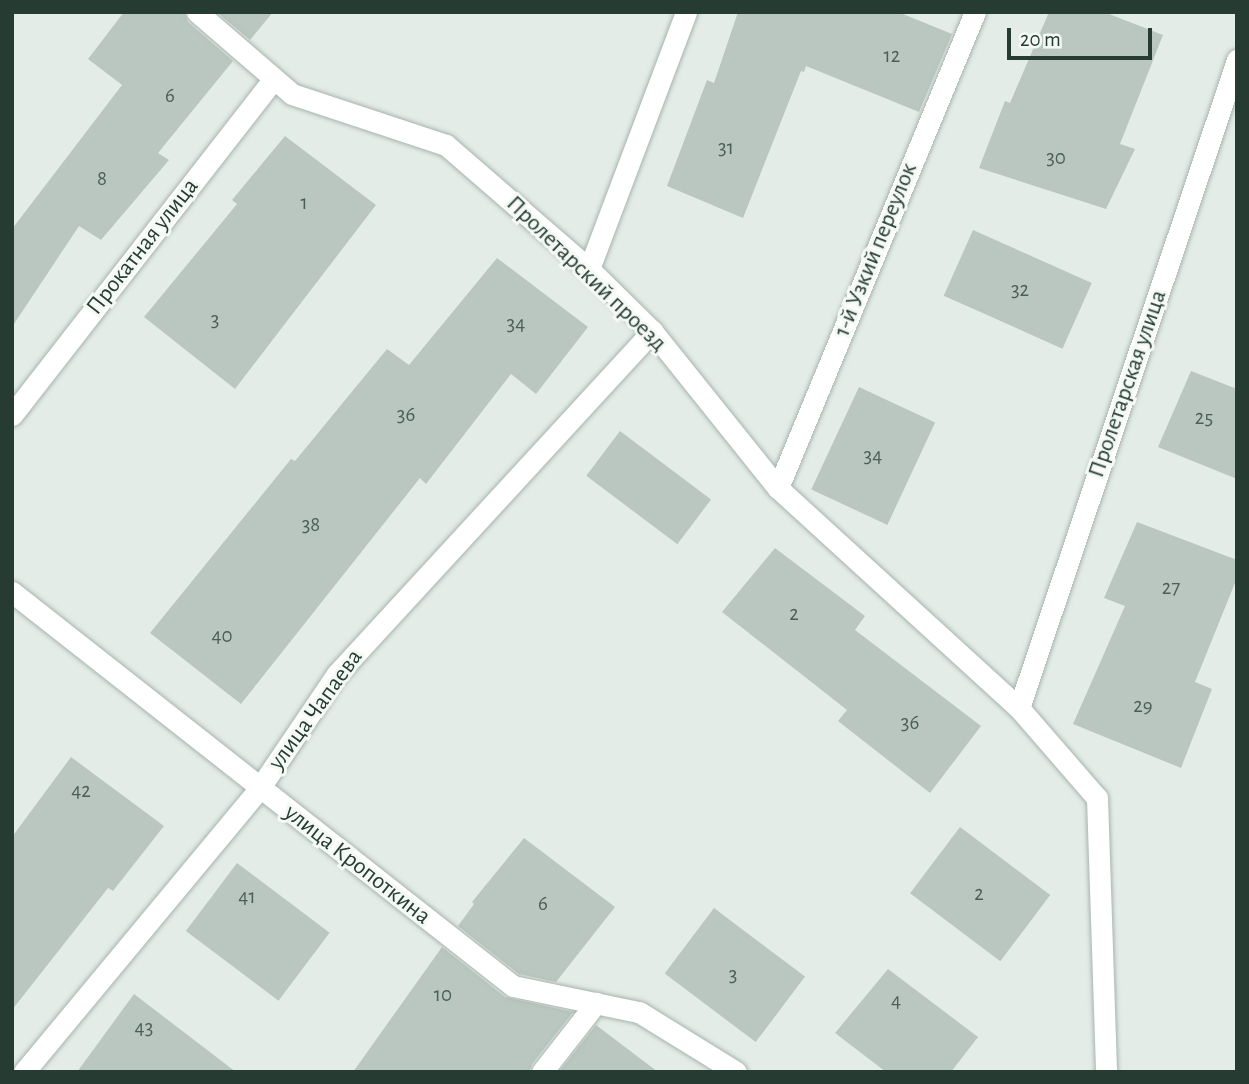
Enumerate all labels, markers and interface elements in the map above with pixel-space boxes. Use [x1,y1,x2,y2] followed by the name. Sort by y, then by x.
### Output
[1011,14,1156,58] scale bar
[1020,29,1061,50] text: 20 m
[884,43,900,69] house number: 12
[165,83,175,109] house number: 6
[718,135,734,161] house number: 31
[1046,145,1066,171] house number: 30
[828,159,924,341] street label: 1-й Узкий переулок
[97,166,107,192] house number: 8
[81,173,205,321] street label: Прокатная улица
[300,190,308,216] house number: 1
[500,190,672,358] street label: Пролетарский проезд
[1011,277,1029,303] house number: 32
[1082,286,1174,482] street label: Пролетарская улица
[211,307,219,333] house number: 3
[507,311,525,337] house number: 34
[397,402,415,428] house number: 36
[1195,405,1213,431] house number: 25
[864,443,882,469] house number: 34
[302,512,320,538] house number: 38
[1162,575,1180,601] house number: 27
[789,601,799,627] house number: 2
[211,623,233,649] house number: 40
[263,644,369,776] street label: улица Чапаева
[1133,693,1153,719] house number: 29
[901,710,919,736] house number: 36
[71,778,91,804] house number: 42
[278,799,436,931] street label: улица Кропоткина
[974,881,984,907] house number: 2
[238,884,256,910] house number: 41
[538,891,548,917] house number: 6
[729,962,737,988] house number: 3
[434,982,452,1008] house number: 10
[891,988,901,1014] house number: 4
[135,1015,153,1041] house number: 43

